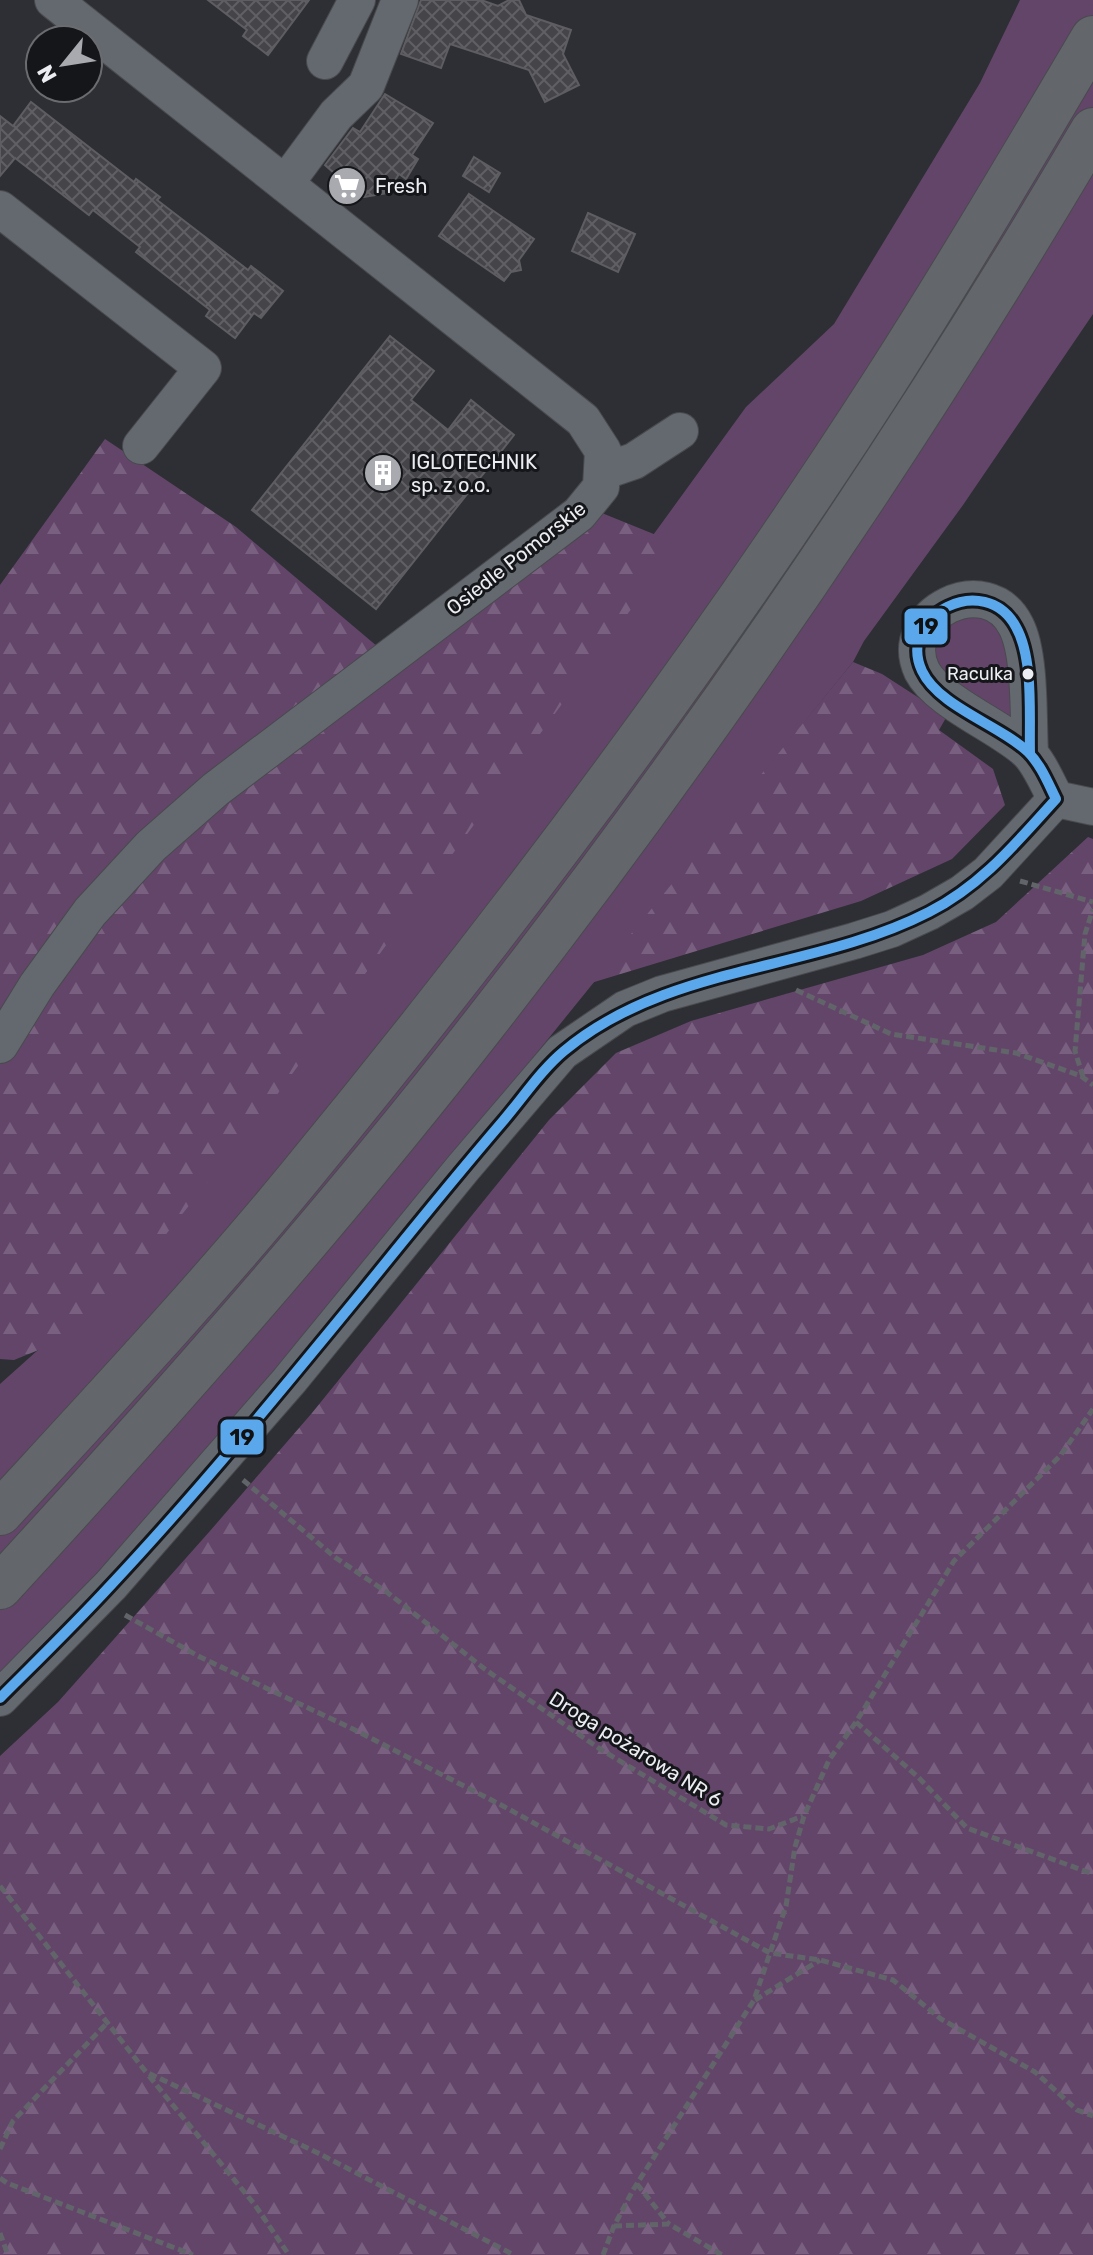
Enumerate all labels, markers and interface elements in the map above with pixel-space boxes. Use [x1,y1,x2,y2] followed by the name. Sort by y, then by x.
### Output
[24,24,104,104] north arrow
[31,60,63,87] text: N
[326,165,368,207] supermarket icon: Fresh
[375,174,427,198] place label: Fresh
[411,450,537,497] place label: IGLOTECHNIK sp. z o.o.
[362,452,404,494] building icon: IGLOTECHNIK sp. z o.o.
[442,496,590,620] street label: Osiedle Pomorskie
[903,607,949,646] line badge: 19
[913,613,939,640] text: 19
[947,663,1013,685] place label: Raculka
[1020,666,1036,682] marker: Raculka
[219,1418,265,1456] line badge: 19
[229,1424,255,1451] text: 19
[545,1686,727,1812] street label: Droga pożarowa NR 6

